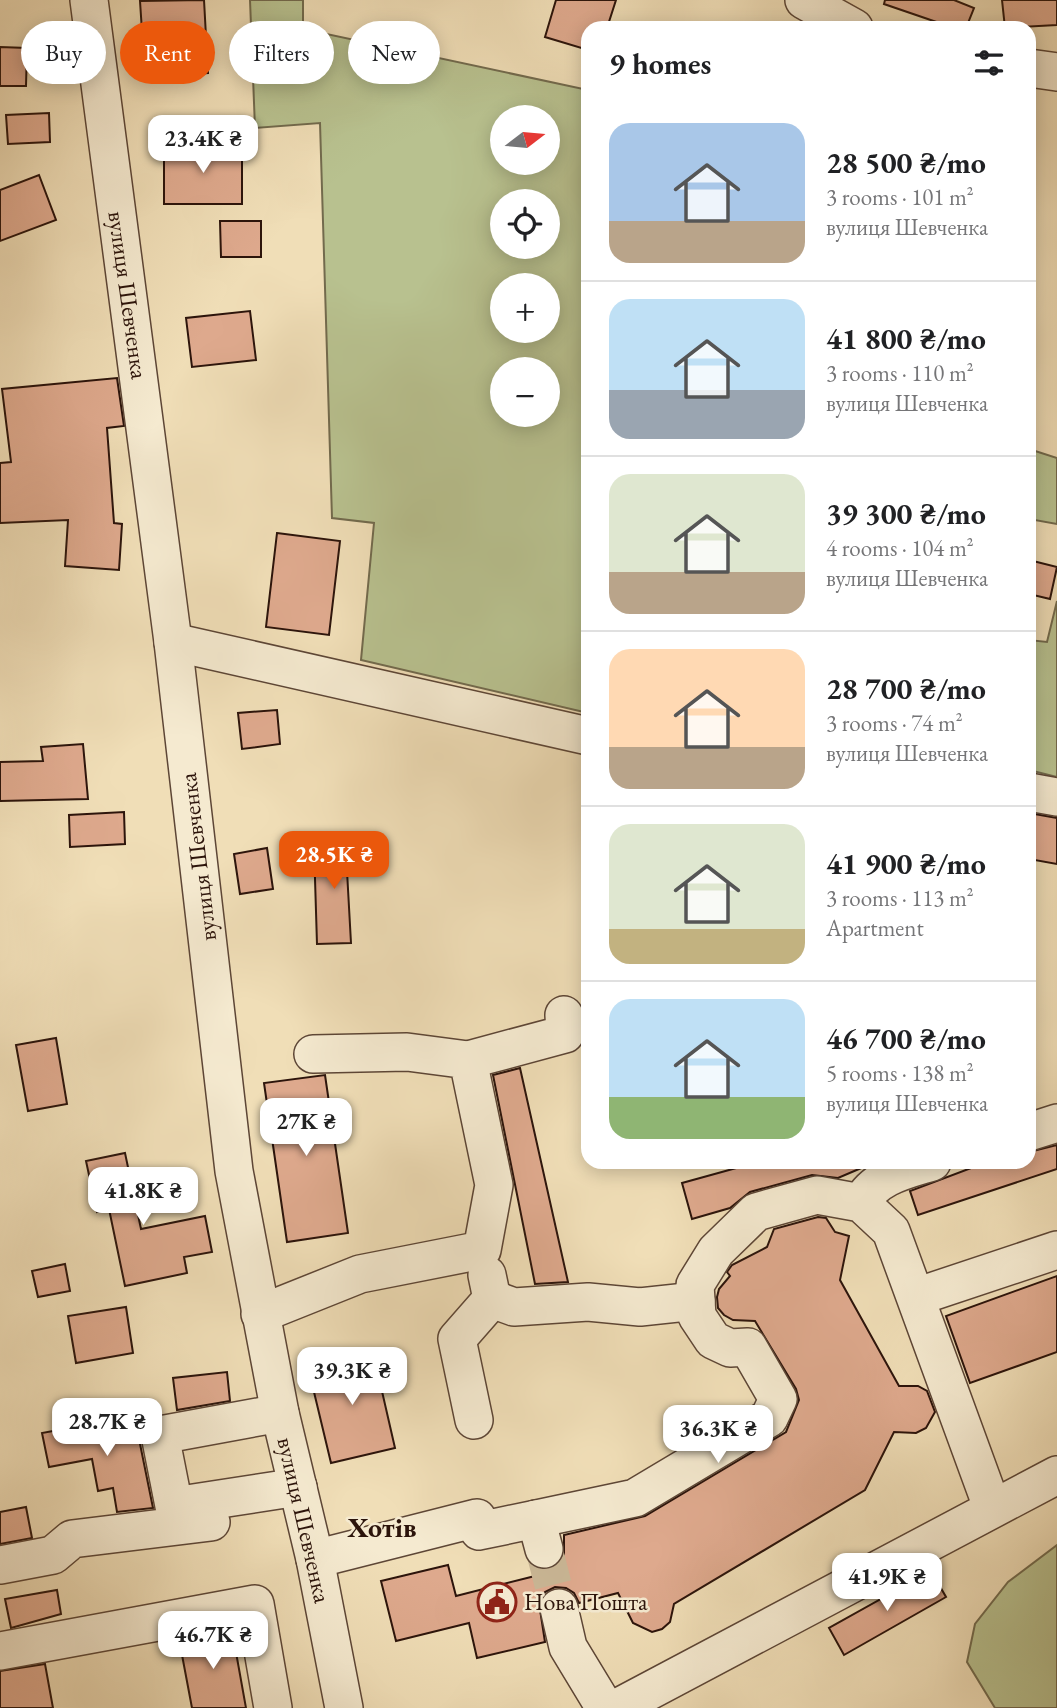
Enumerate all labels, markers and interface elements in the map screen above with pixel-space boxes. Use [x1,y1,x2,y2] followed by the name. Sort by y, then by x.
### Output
[21,21,106,84] chip: Buy
[120,21,215,84] chip: Rent
[229,21,334,84] chip: Filters
[348,21,440,84] chip: New
[609,44,711,83] text: 9 homes
[970,44,1008,82] icon: filters
[490,105,560,175] north arrow
[490,105,560,427] map controls
[138,116,268,175] pin: 23.4K ₴
[164,123,242,153] text: 23.4K ₴
[826,143,986,182] text: 28 500 ₴/mo
[665,151,749,235] icon: home
[826,182,974,212] text: 3 rooms · 101 m²
[490,189,560,259] button: locate
[101,209,156,381] street label: вулиця Шевченка
[826,212,988,242] text: вулиця Шевченка
[490,273,560,343] button: +
[826,319,986,358] text: 41 800 ₴/mo
[665,327,749,411] icon: home
[490,357,560,427] button: −
[826,358,974,388] text: 3 rooms · 110 m²
[826,388,988,418] text: вулиця Шевченка
[826,494,986,533] text: 39 300 ₴/mo
[665,502,749,586] icon: home
[826,533,974,563] text: 4 rooms · 104 m²
[826,563,988,593] text: вулиця Шевченка
[826,669,986,708] text: 28 700 ₴/mo
[665,677,749,761] icon: home
[826,708,963,738] text: 3 rooms · 74 m²
[826,738,988,768] text: вулиця Шевченка
[172,771,223,943] street label: вулиця Шевченка
[269,832,399,891] pin: 28.5K ₴
[295,839,373,869] text: 28.5K ₴
[826,844,986,883] text: 41 900 ₴/mo
[665,852,749,936] icon: home
[826,883,974,913] text: 3 rooms · 113 m²
[826,913,924,943] text: Apartment
[826,1019,986,1058] text: 46 700 ₴/mo
[665,1027,749,1111] icon: home
[826,1058,974,1088] text: 5 rooms · 138 m²
[826,1088,988,1118] text: вулиця Шевченка
[257,1098,355,1158] pin: 27K ₴
[276,1106,336,1136] text: 27K ₴
[78,1168,208,1227] pin: 41.8K ₴
[104,1175,182,1205] text: 41.8K ₴
[287,1348,417,1407] pin: 39.3K ₴
[313,1355,391,1385] text: 39.3K ₴
[42,1398,172,1458] pin: 28.7K ₴
[68,1406,146,1436] text: 28.7K ₴
[653,1406,783,1465] pin: 36.3K ₴
[679,1413,757,1443] text: 36.3K ₴
[270,1434,339,1606] street label: вулиця Шевченка
[347,1509,416,1545] district label: Хотів
[822,1554,952,1613] pin: 41.9K ₴
[848,1561,926,1591] text: 41.9K ₴
[476,1581,518,1623] public building icon: Нова Пошта
[524,1586,648,1617] place label: Нова Пошта
[148,1612,278,1671] pin: 46.7K ₴
[174,1619,252,1649] text: 46.7K ₴

